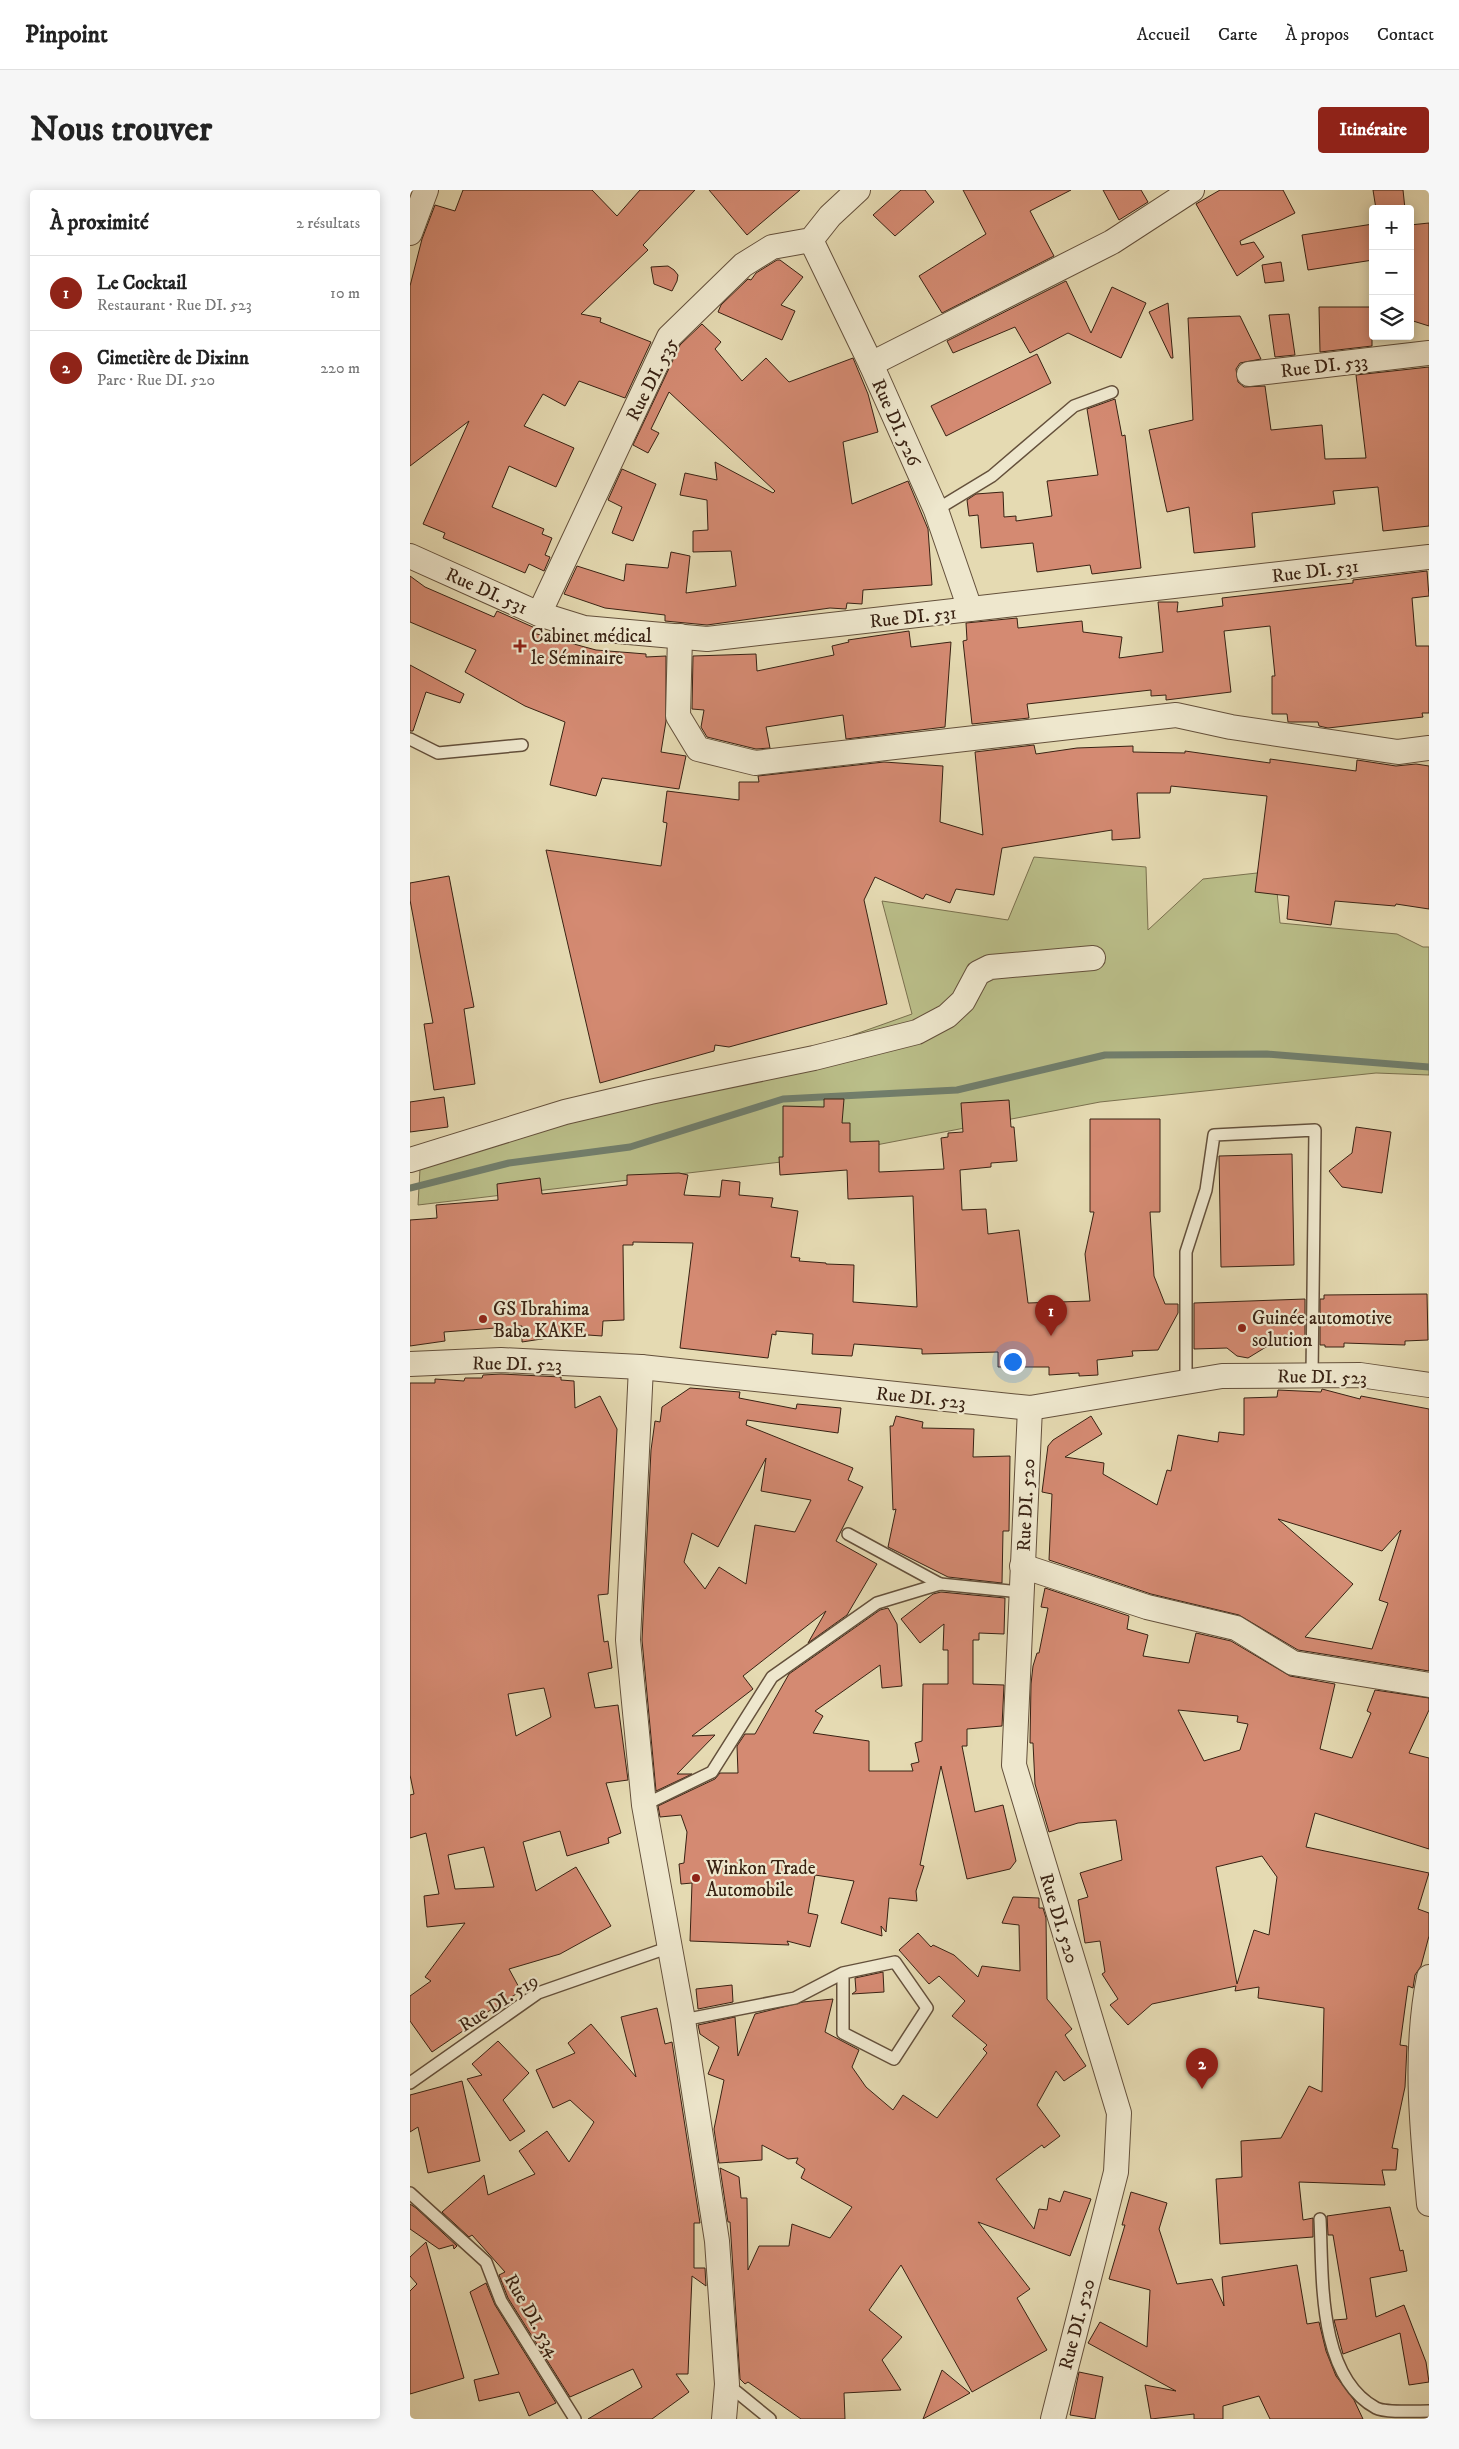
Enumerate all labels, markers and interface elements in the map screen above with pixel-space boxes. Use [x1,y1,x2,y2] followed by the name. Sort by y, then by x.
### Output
[25,20,108,50] text: Pinpoint
[1137,24,1190,46] text: Accueil
[1218,24,1257,46] text: Carte
[1285,24,1349,46] text: À propos
[1377,24,1434,46] text: Contact
[1318,107,1429,153] button: Itinéraire
[30,108,212,152] text: Nous trouver
[1369,205,1414,340] map controls
[1369,205,1414,250] button: +
[50,210,149,236] text: À proximité
[296,213,360,233] text: 2 résultats
[1369,250,1414,295] button: −
[97,272,187,295] text: Le Cocktail
[63,283,69,303] text: 1
[330,283,360,303] text: 10 m
[97,295,252,315] text: Restaurant · Rue DI. 523
[1369,295,1414,340] button: layers
[622,334,683,425] street label: Rue DI. 535
[97,347,249,370] text: Cimetière de Dixinn
[1279,350,1369,383] street label: Rue DI. 533
[62,358,70,378] text: 2
[320,358,360,378] text: 220 m
[97,370,215,390] text: Parc · Rue DI. 520
[866,376,925,471] street label: Rue DI. 526
[1270,555,1360,588] street label: Rue DI. 531
[442,563,531,620] street label: Rue DI. 531
[868,601,958,634] street label: Rue DI. 531
[531,625,652,670] place label: Cabinet médical le Séminaire
[513,639,527,653] marker: Cabinet médical le Séminaire
[1035,1295,1067,1336] pin: 1
[493,1298,589,1343] place label: GS Ibrahima Baba KAKE
[1252,1307,1392,1352] place label: Guinée automotive solution
[477,1313,489,1325] marker: GS Ibrahima Baba KAKE
[1236,1322,1248,1334] marker: Guinée automotive solution
[1000,1349,1026,1375] your location
[472,1352,562,1377] street label: Rue DI. 523
[1277,1365,1367,1390] street label: Rue DI. 523
[875,1382,967,1415] street label: Rue DI. 523
[1013,1458,1040,1552] street label: Rue DI. 520
[705,1857,816,1902] place label: Winkon Trade Automobile
[1034,1871,1083,1966] street label: Rue DI. 520
[690,1872,702,1884] marker: Winkon Trade Automobile
[455,1969,543,2037] street label: Rue DI. 519
[1186,2048,1218,2089] pin: 2
[499,2270,565,2362] street label: Rue DI. 534
[1054,2276,1101,2372] street label: Rue DI. 520

